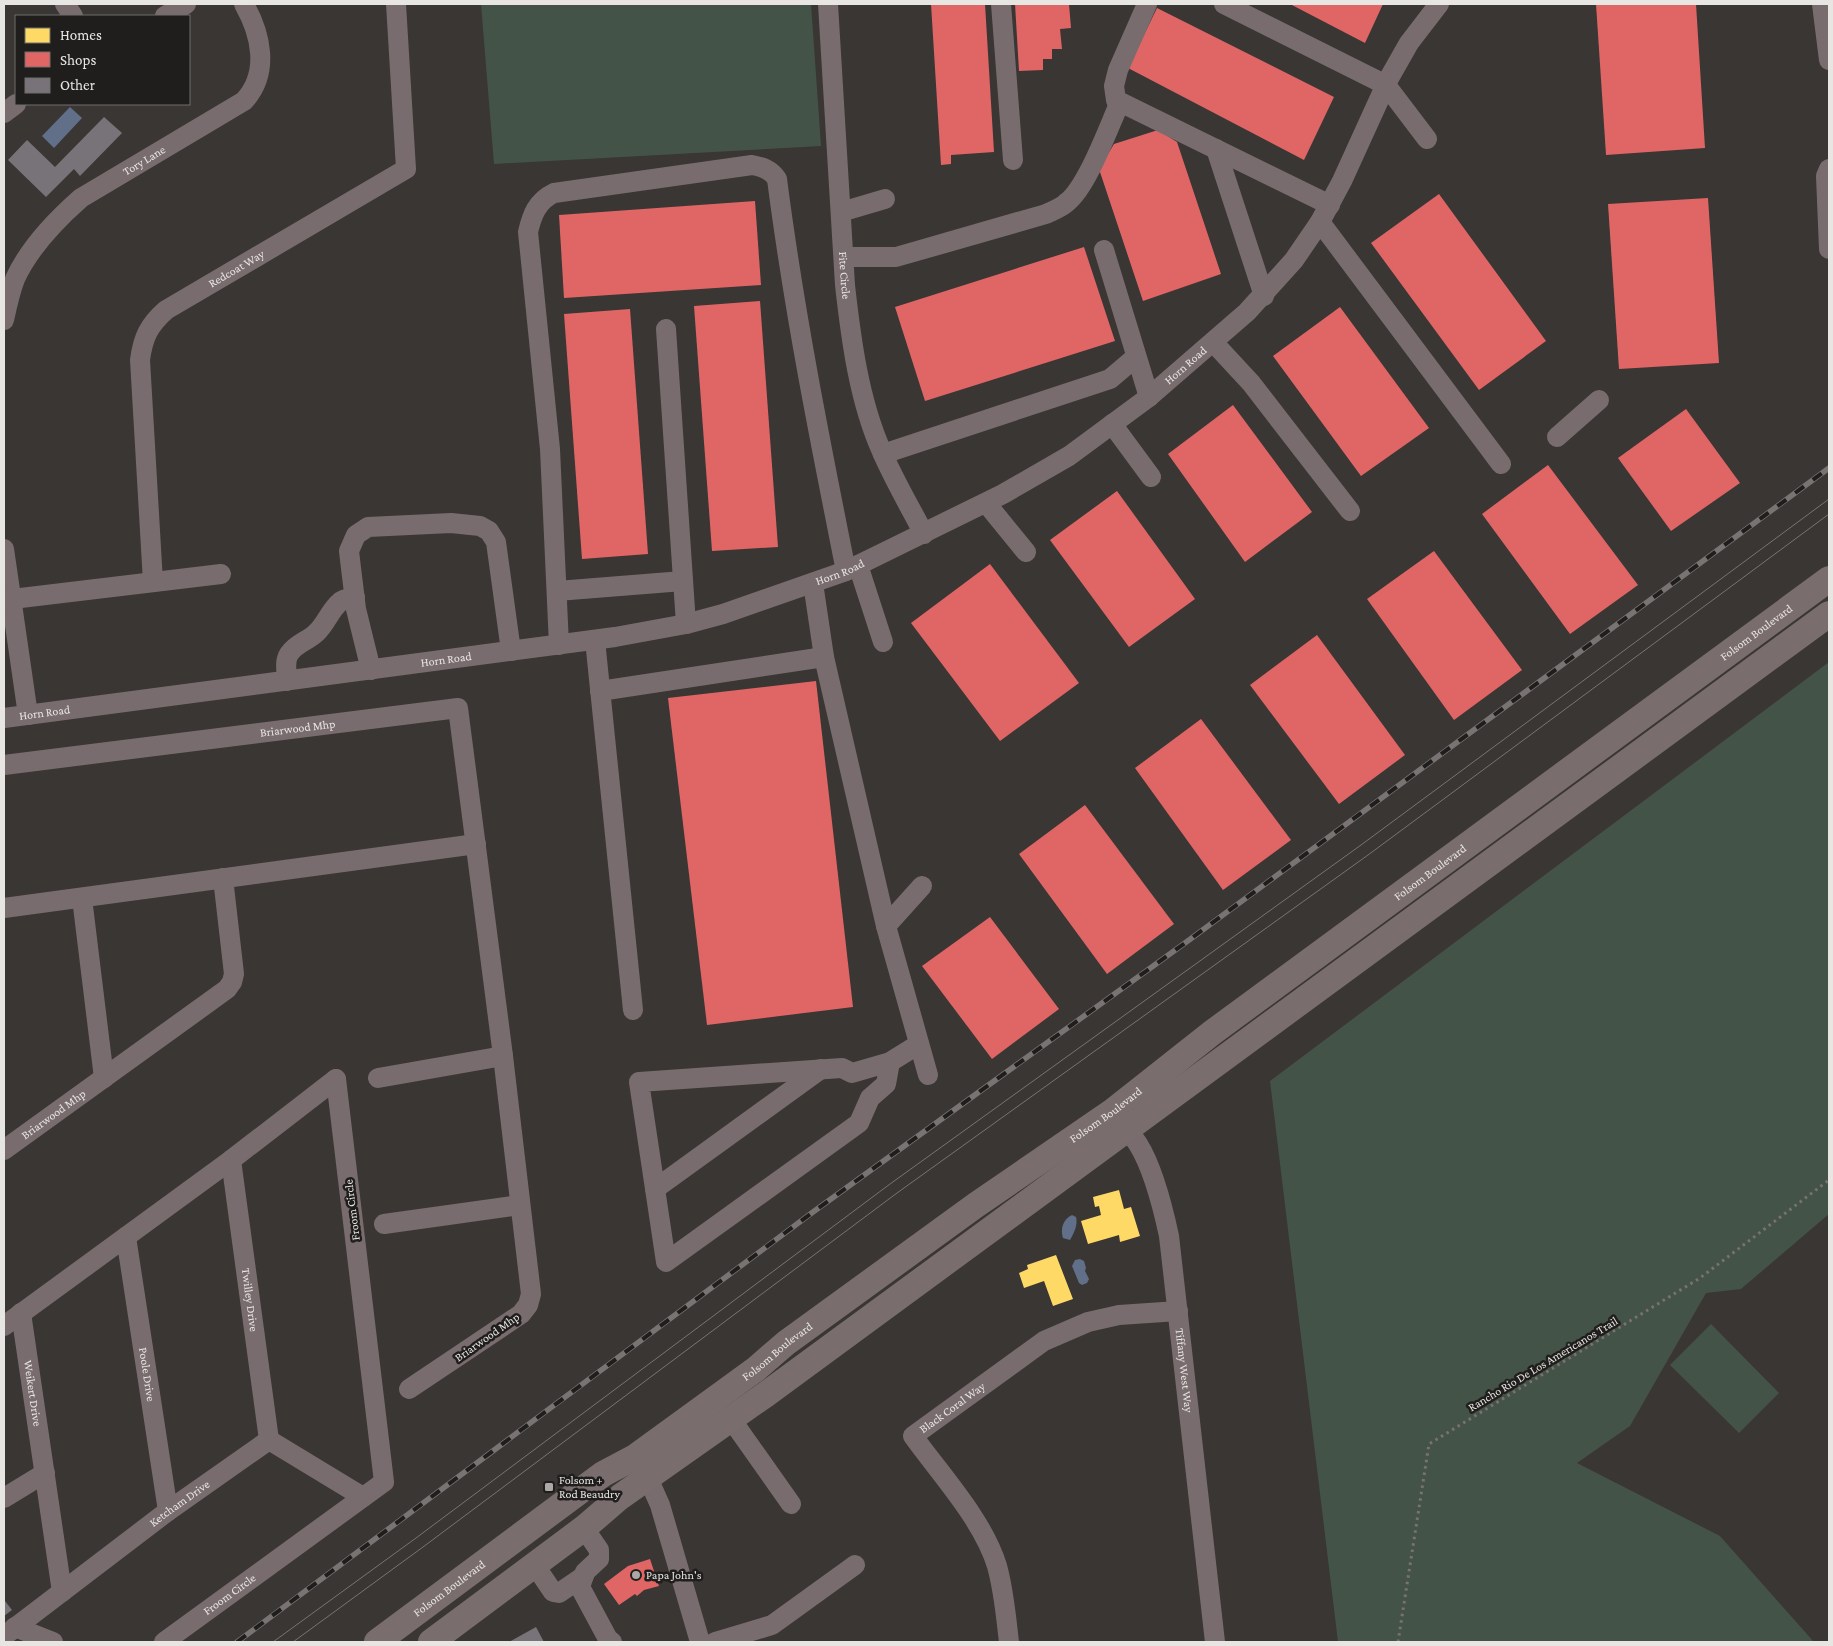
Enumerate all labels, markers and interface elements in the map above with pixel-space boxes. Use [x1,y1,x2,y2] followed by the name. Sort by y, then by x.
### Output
[15,15,190,105] legend
[60,27,102,43] text: Homes
[60,52,96,69] text: Shops
[60,77,96,93] text: Other
[120,142,168,179] street label: Tory Lane
[206,247,267,290] street label: Redcoat Way
[836,251,854,300] street label: Fite Circle
[1162,343,1210,387] street label: Horn Road
[814,556,867,588] street label: Horn Road
[1718,601,1796,664] street label: Folsom Boulevard
[420,649,473,670] street label: Horn Road
[18,702,72,723] street label: Horn Road
[259,716,336,740] street label: Briarwood Mhp
[1391,841,1469,903] street label: Folsom Boulevard
[1067,1083,1145,1146] street label: Folsom Boulevard
[19,1086,88,1142] street label: Briarwood Mhp
[341,1179,363,1241] street label: Froom Circle
[239,1267,261,1332] street label: Twilley Drive
[452,1310,522,1364] street label: Briarwood Mhp
[1466,1314,1620,1414] street label: Rancho Rio De Los Americanos Trail
[739,1319,816,1384] street label: Folsom Boulevard
[1173,1328,1196,1414] street label: Tiffany West Way
[136,1346,158,1402] street label: Poole Drive
[21,1359,45,1427] street label: Weikert Drive
[917,1379,988,1436] street label: Black Coral Way
[559,1473,620,1501] place label: Folsom + Rod Beaudry
[147,1477,212,1530] street label: Ketcham Drive
[543,1481,555,1493] marker: Folsom + Rod Beaudry
[411,1557,488,1620] street label: Folsom Boulevard
[646,1568,702,1582] place label: Papa John's
[630,1569,642,1581] marker: Papa John's
[201,1571,258,1618] street label: Froom Circle

